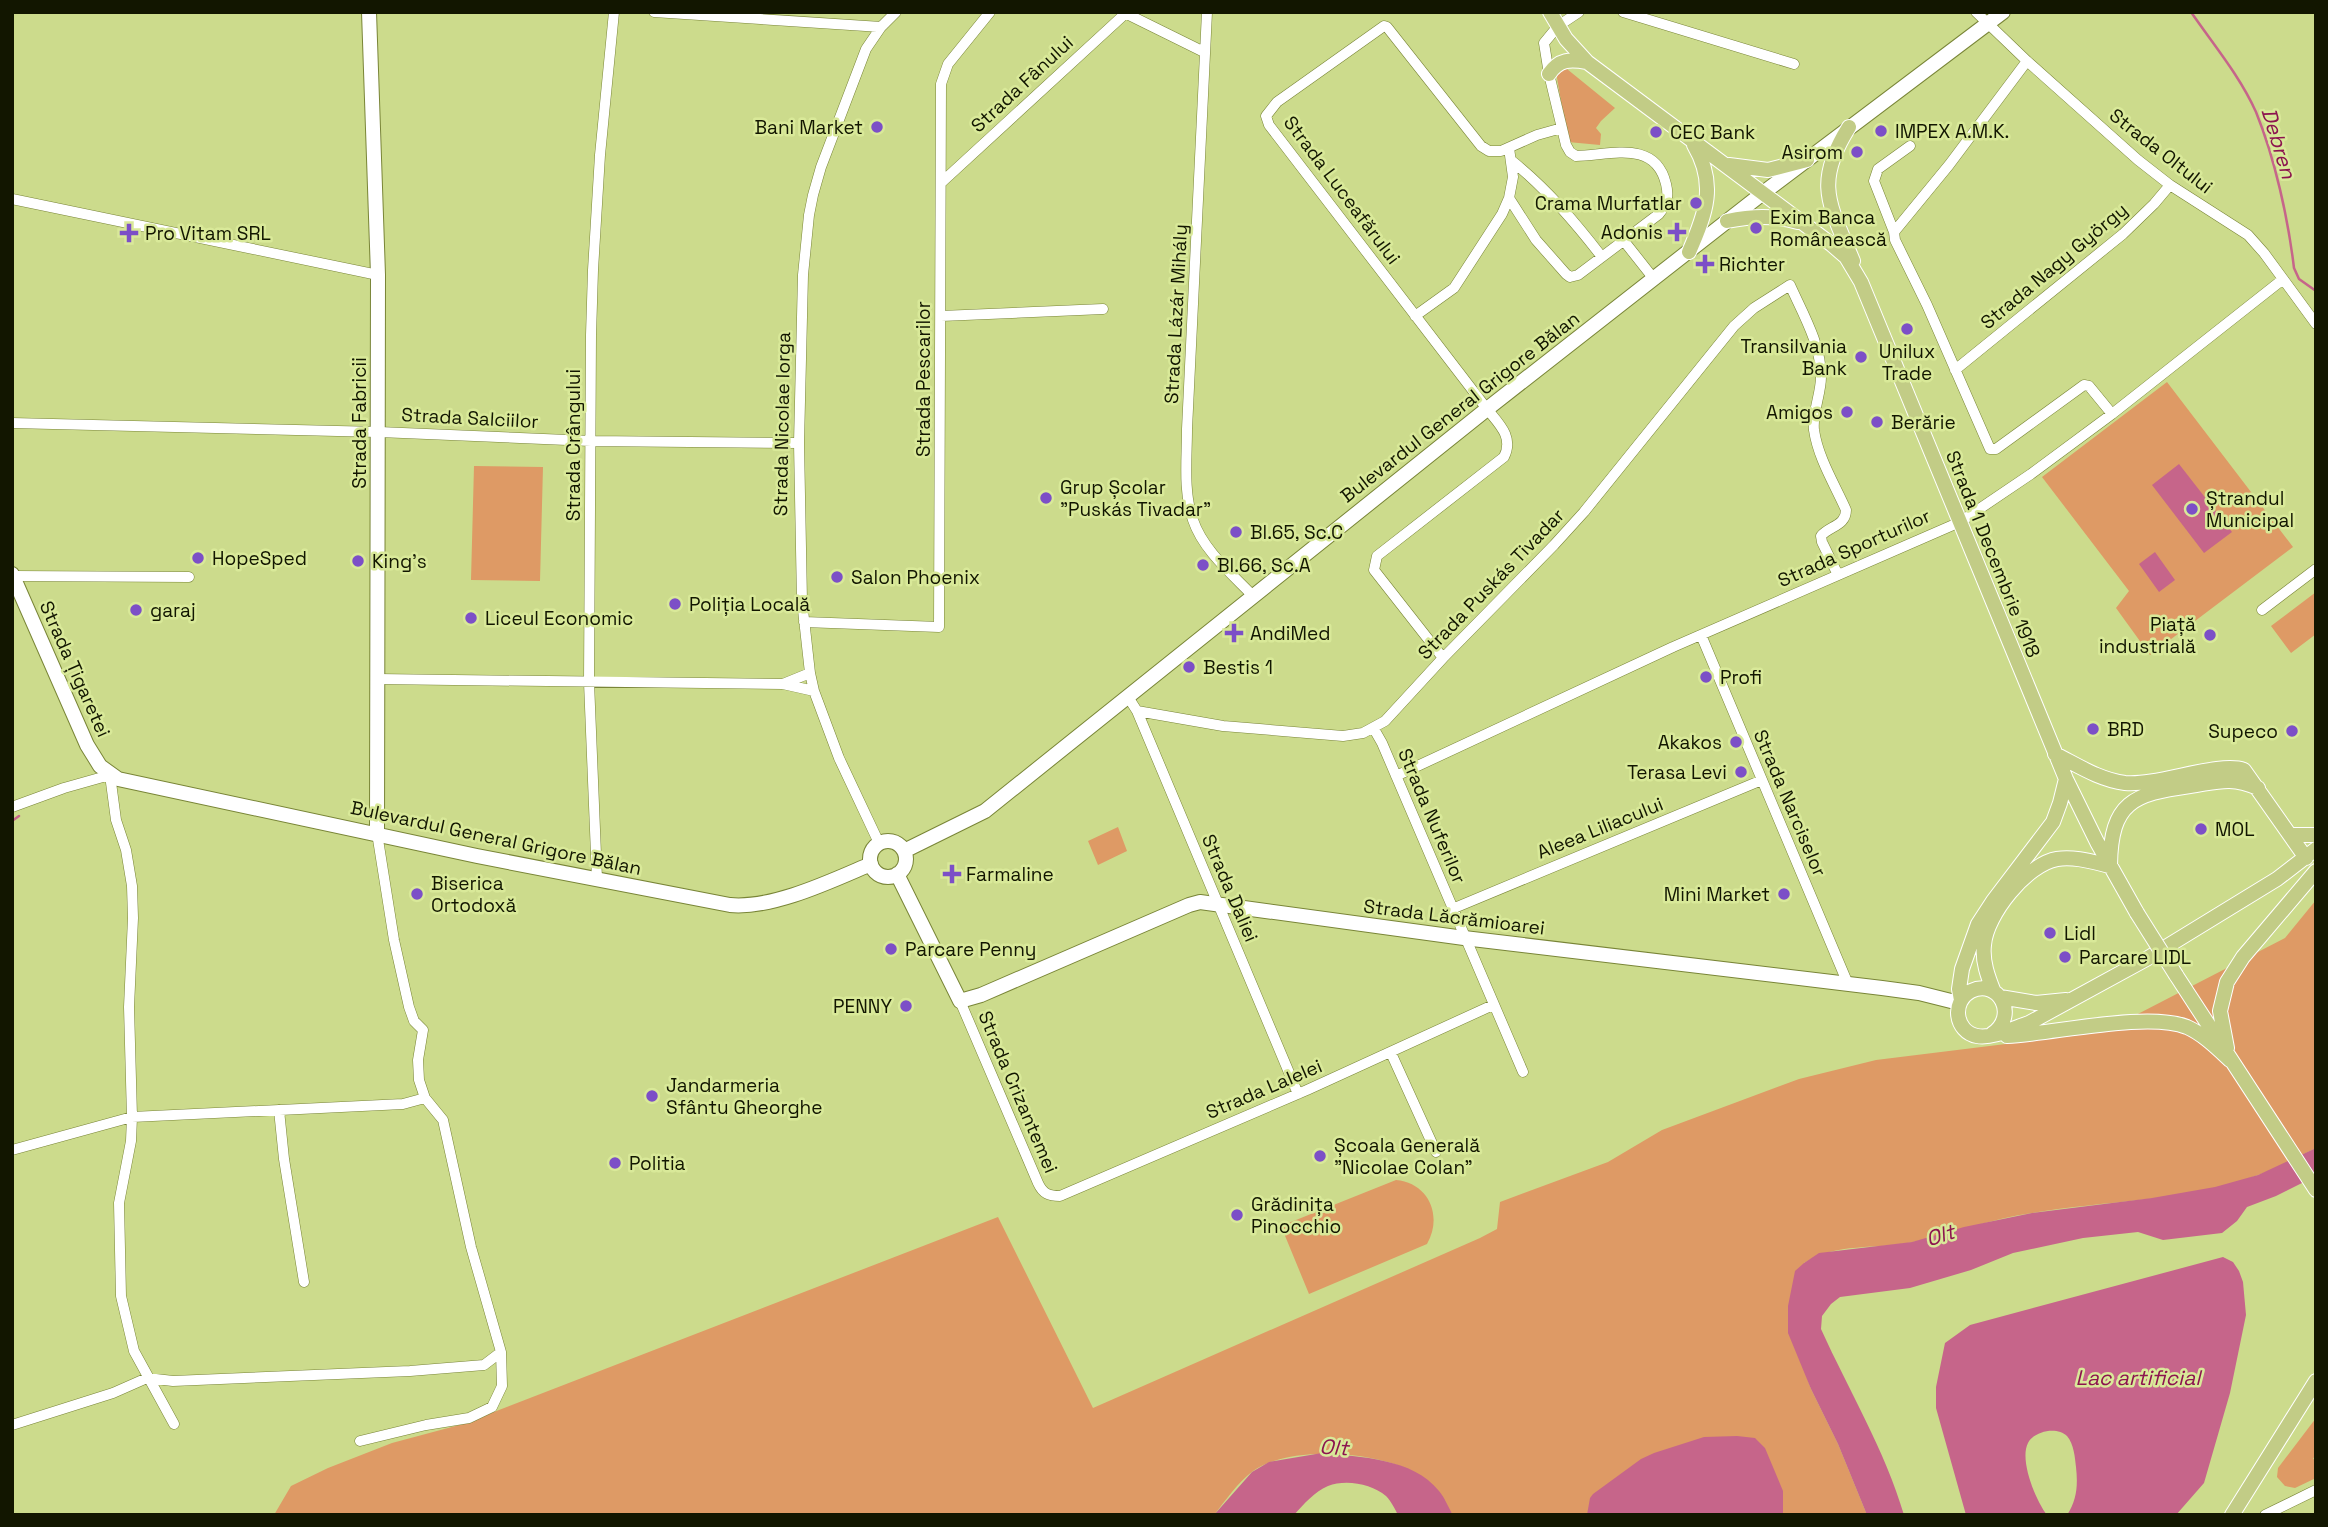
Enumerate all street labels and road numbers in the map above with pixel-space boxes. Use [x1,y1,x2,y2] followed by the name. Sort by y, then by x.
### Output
[966,30,1078,138] street label: Strada Fânului
[2104,103,2218,199] street label: Strada Oltului
[1278,111,1406,269] street label: Strada Luceafărului
[1975,197,2133,335] street label: Strada Nagy György
[1159,223,1193,405] street label: Strada Lázár Mihály
[911,301,936,457] street label: Strada Pescarilor
[1335,306,1585,508] street label: Bulevardul General Grigore Bălan
[768,332,796,516] street label: Strada Nicolae Iorga
[347,357,372,489] street label: Strada Fabricii
[561,369,586,521] street label: Strada Crângului
[401,402,539,434] street label: Strada Salciilor
[1940,447,2046,661] street label: Strada 1 Decembrie 1918
[1412,503,1570,665] street label: Strada Puskás Tivadar
[1774,503,1934,593] street label: Strada Sporturilor
[34,597,116,741] street label: Strada Țigaretei
[1748,726,1832,880] street label: Strada Narciselor
[1392,744,1472,888] street label: Strada Nuferilor
[1533,791,1667,865] street label: Aleea Liliacului
[348,795,644,881] street label: Bulevardul General Grigore Bălan
[1196,830,1264,946] street label: Strada Daliei
[1362,893,1546,941] street label: Strada Lăcrămioarei
[973,1007,1063,1177] street label: Strada Crizantemei
[1202,1053,1326,1125] street label: Strada Lalelei

